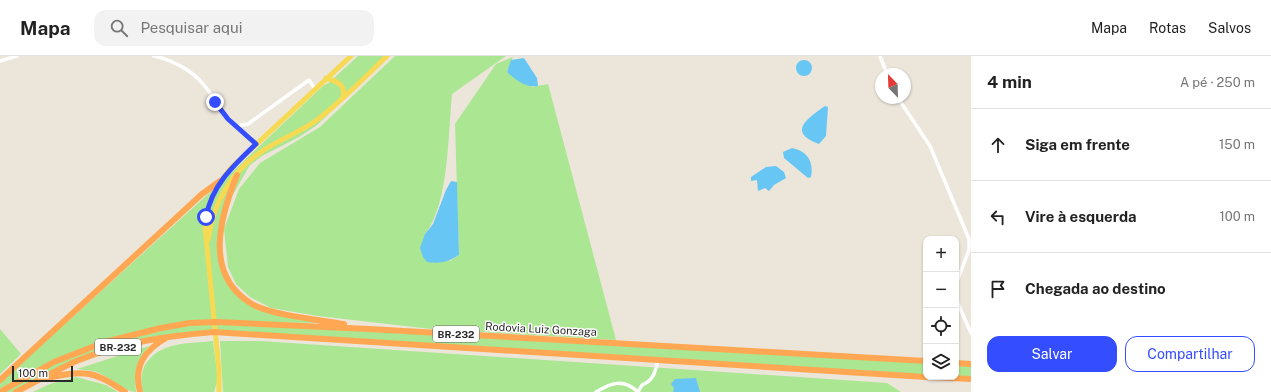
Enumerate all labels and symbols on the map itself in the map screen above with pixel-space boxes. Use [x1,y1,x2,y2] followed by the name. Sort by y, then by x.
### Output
[875,68,911,104] north arrow
[206,93,224,111] route end
[197,208,215,226] route start
[485,320,597,338] street label: Rodovia Luiz Gonzaga
[433,326,479,342] road number: BR-232
[95,339,141,355] road number: BR-232
[12,364,73,383] scale bar

